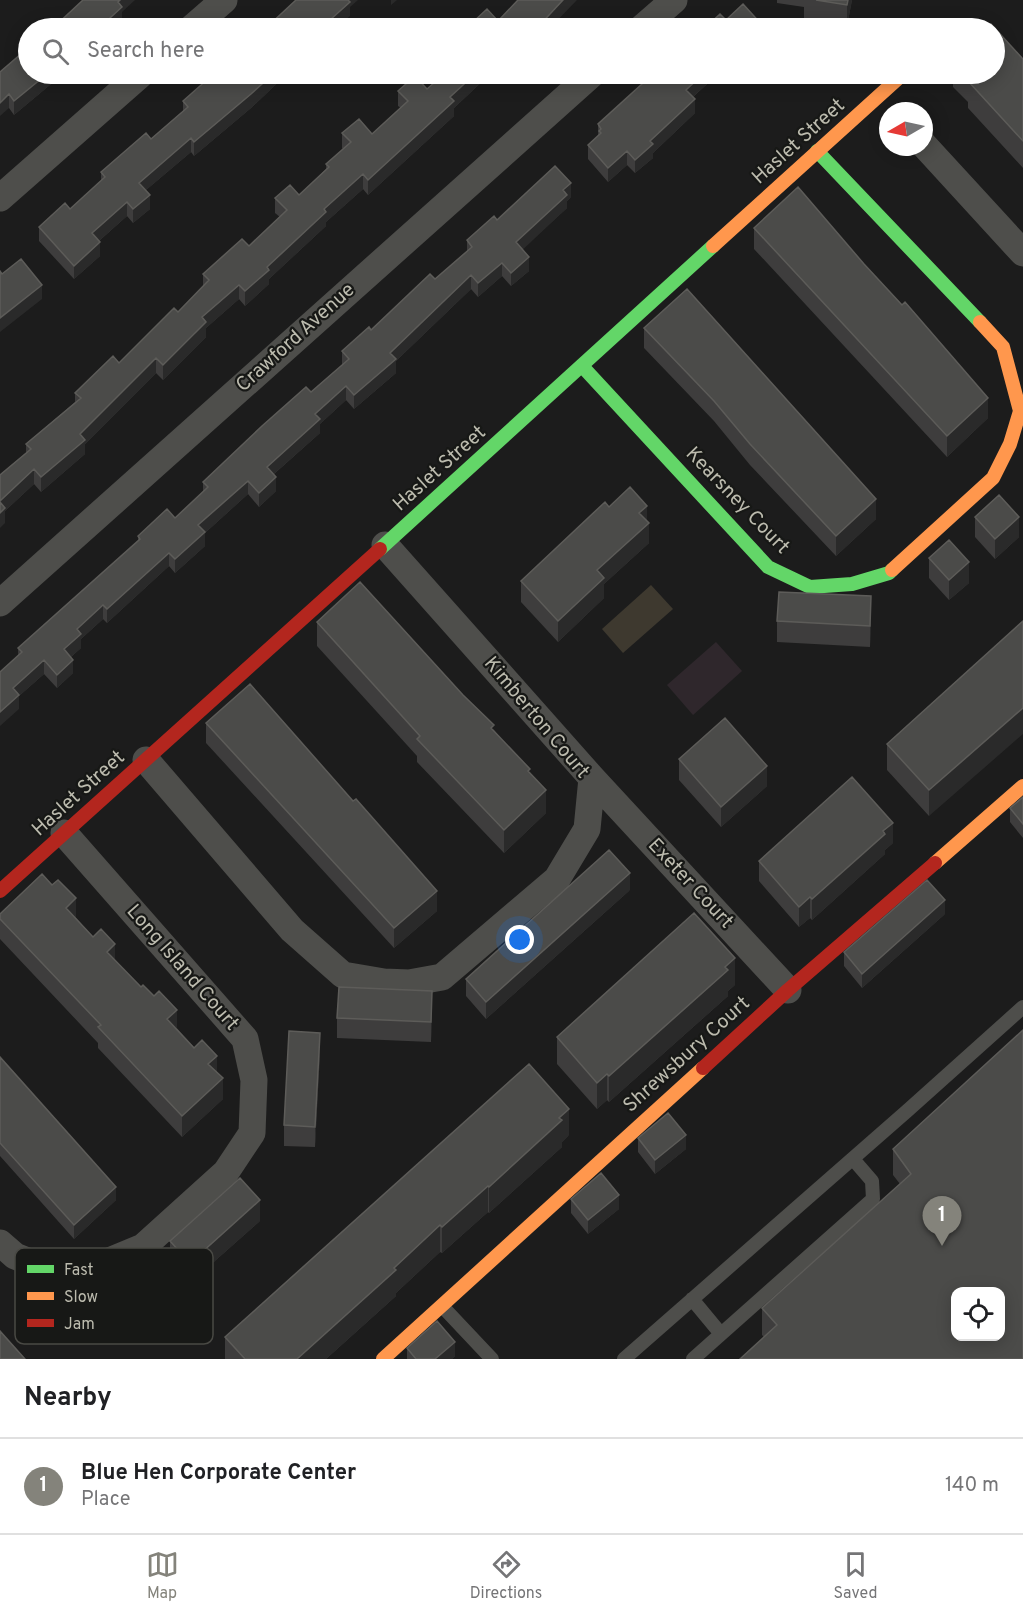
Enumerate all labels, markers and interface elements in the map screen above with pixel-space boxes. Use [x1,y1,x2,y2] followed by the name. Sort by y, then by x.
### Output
[18,18,1005,84] search box
[39,35,72,68] icon: search
[87,38,205,65] text: Search here
[747,93,851,191] street label: Haslet Street
[879,102,933,156] north arrow
[231,278,361,398] street label: Crawford Avenue
[388,420,492,518] street label: Haslet Street
[679,442,795,560] street label: Kearsney Court
[477,652,595,784] street label: Kimberton Court
[27,745,131,843] street label: Haslet Street
[642,833,738,935] street label: Exeter Court
[120,899,244,1037] street label: Long Island Court
[505,925,534,954] your location
[618,991,756,1119] street label: Shrewsbury Court
[922,1196,962,1246] pin: 1
[15,1248,213,1344] legend
[64,1261,94,1281] text: Fast
[951,1287,1005,1341] map controls
[951,1287,1005,1341] button: locate
[64,1288,98,1308] text: Slow
[64,1315,95,1335] text: Jam
[24,1382,112,1415] text: Nearby
[81,1460,356,1487] text: Blue Hen Corporate Center
[40,1473,48,1499] text: 1
[945,1473,999,1499] text: 140 m
[81,1487,131,1513] text: Place
[146,1548,179,1604] tab: Map
[470,1548,542,1604] tab: Directions
[833,1548,877,1604] tab: Saved

